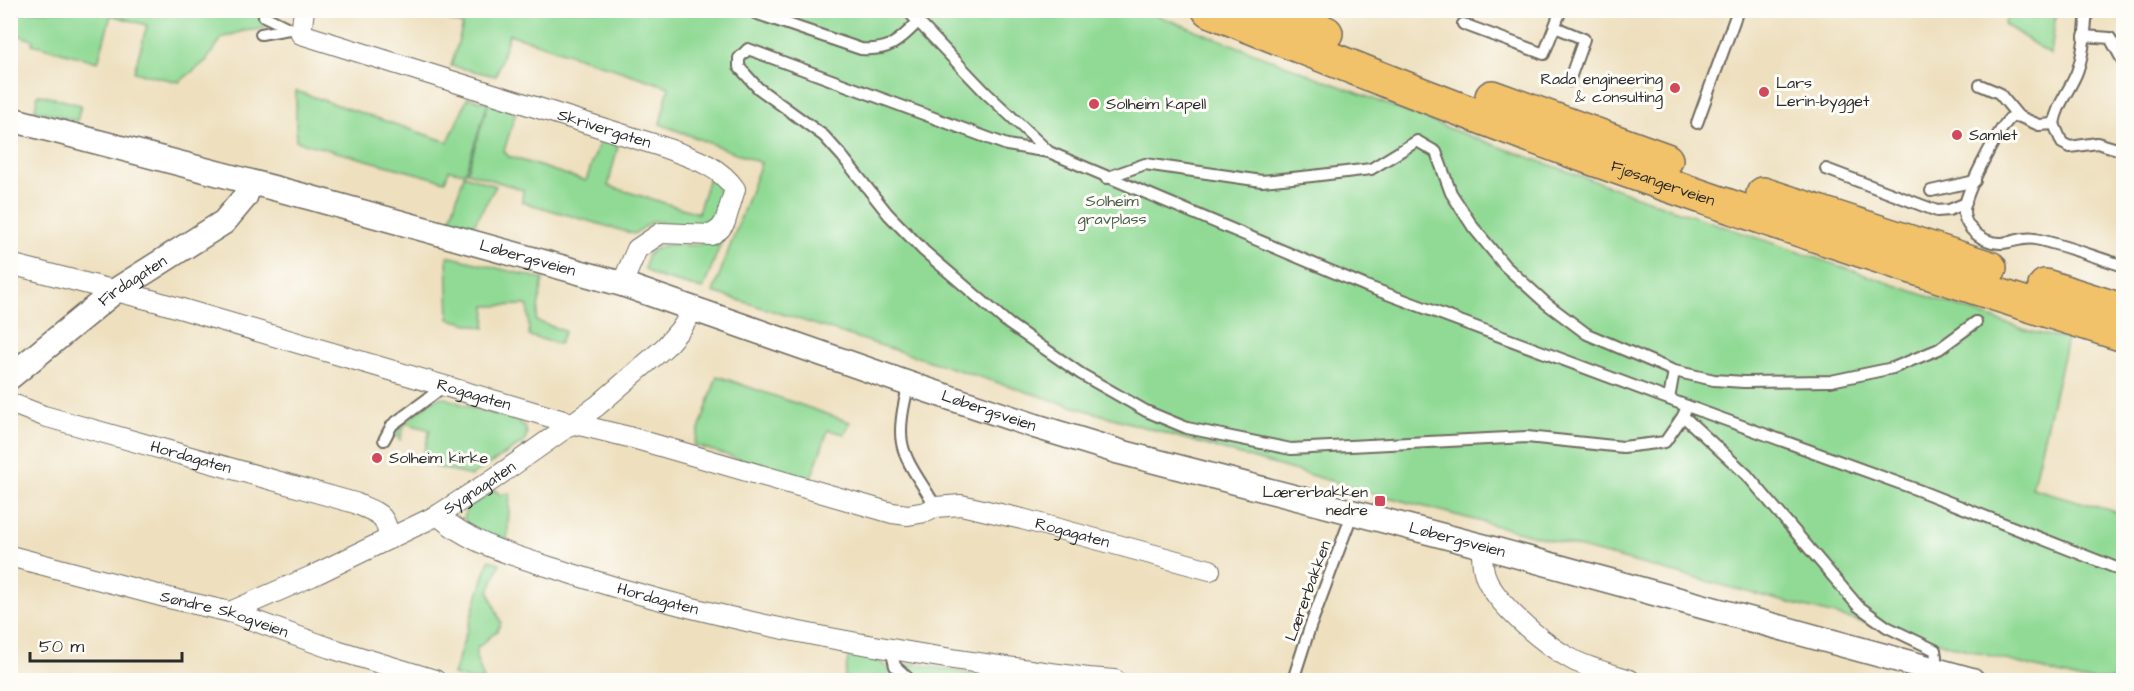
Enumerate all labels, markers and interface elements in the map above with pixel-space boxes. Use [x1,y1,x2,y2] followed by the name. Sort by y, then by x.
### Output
[1541,68,1663,109] place label: Rada engineering & consulting
[1776,72,1870,113] place label: Lars Lerin-bygget
[1668,81,1682,95] marker: Rada engineering & consulting
[1757,85,1771,99] marker: Lars Lerin-bygget
[1106,93,1206,115] place label: Solheim kapell
[1087,97,1101,111] marker: Solheim kapell
[555,104,654,154] street label: Skrivergaten
[1969,124,2018,146] place label: Samlet
[1950,128,1964,142] marker: Samlet
[1608,155,1718,212] street label: Fjøsangerveien
[1077,190,1147,231] park label: Solheim gravplass
[477,234,578,282] street label: Løbergsveien
[93,250,171,311] street label: Firdagaten
[434,373,514,416] street label: Rogagaten
[939,385,1039,437] street label: Løbergsveien
[148,435,234,479] street label: Hordagaten
[389,447,489,469] place label: Solheim kirke
[370,451,384,465] marker: Solheim kirke
[439,456,520,520] street label: Sygnagaten
[1262,481,1368,521] place label: Lærerbakken nedre
[1373,494,1387,508] marker: Lærerbakken nedre
[1033,512,1112,553] street label: Rogagaten
[1407,517,1508,563] street label: Løbergsveien
[1280,538,1336,644] street label: Lærerbakken
[615,577,701,620] street label: Hordagaten
[158,585,291,643] street label: Søndre Skogveien
[30,625,182,663] scale bar
[39,634,84,659] text: 50 m

